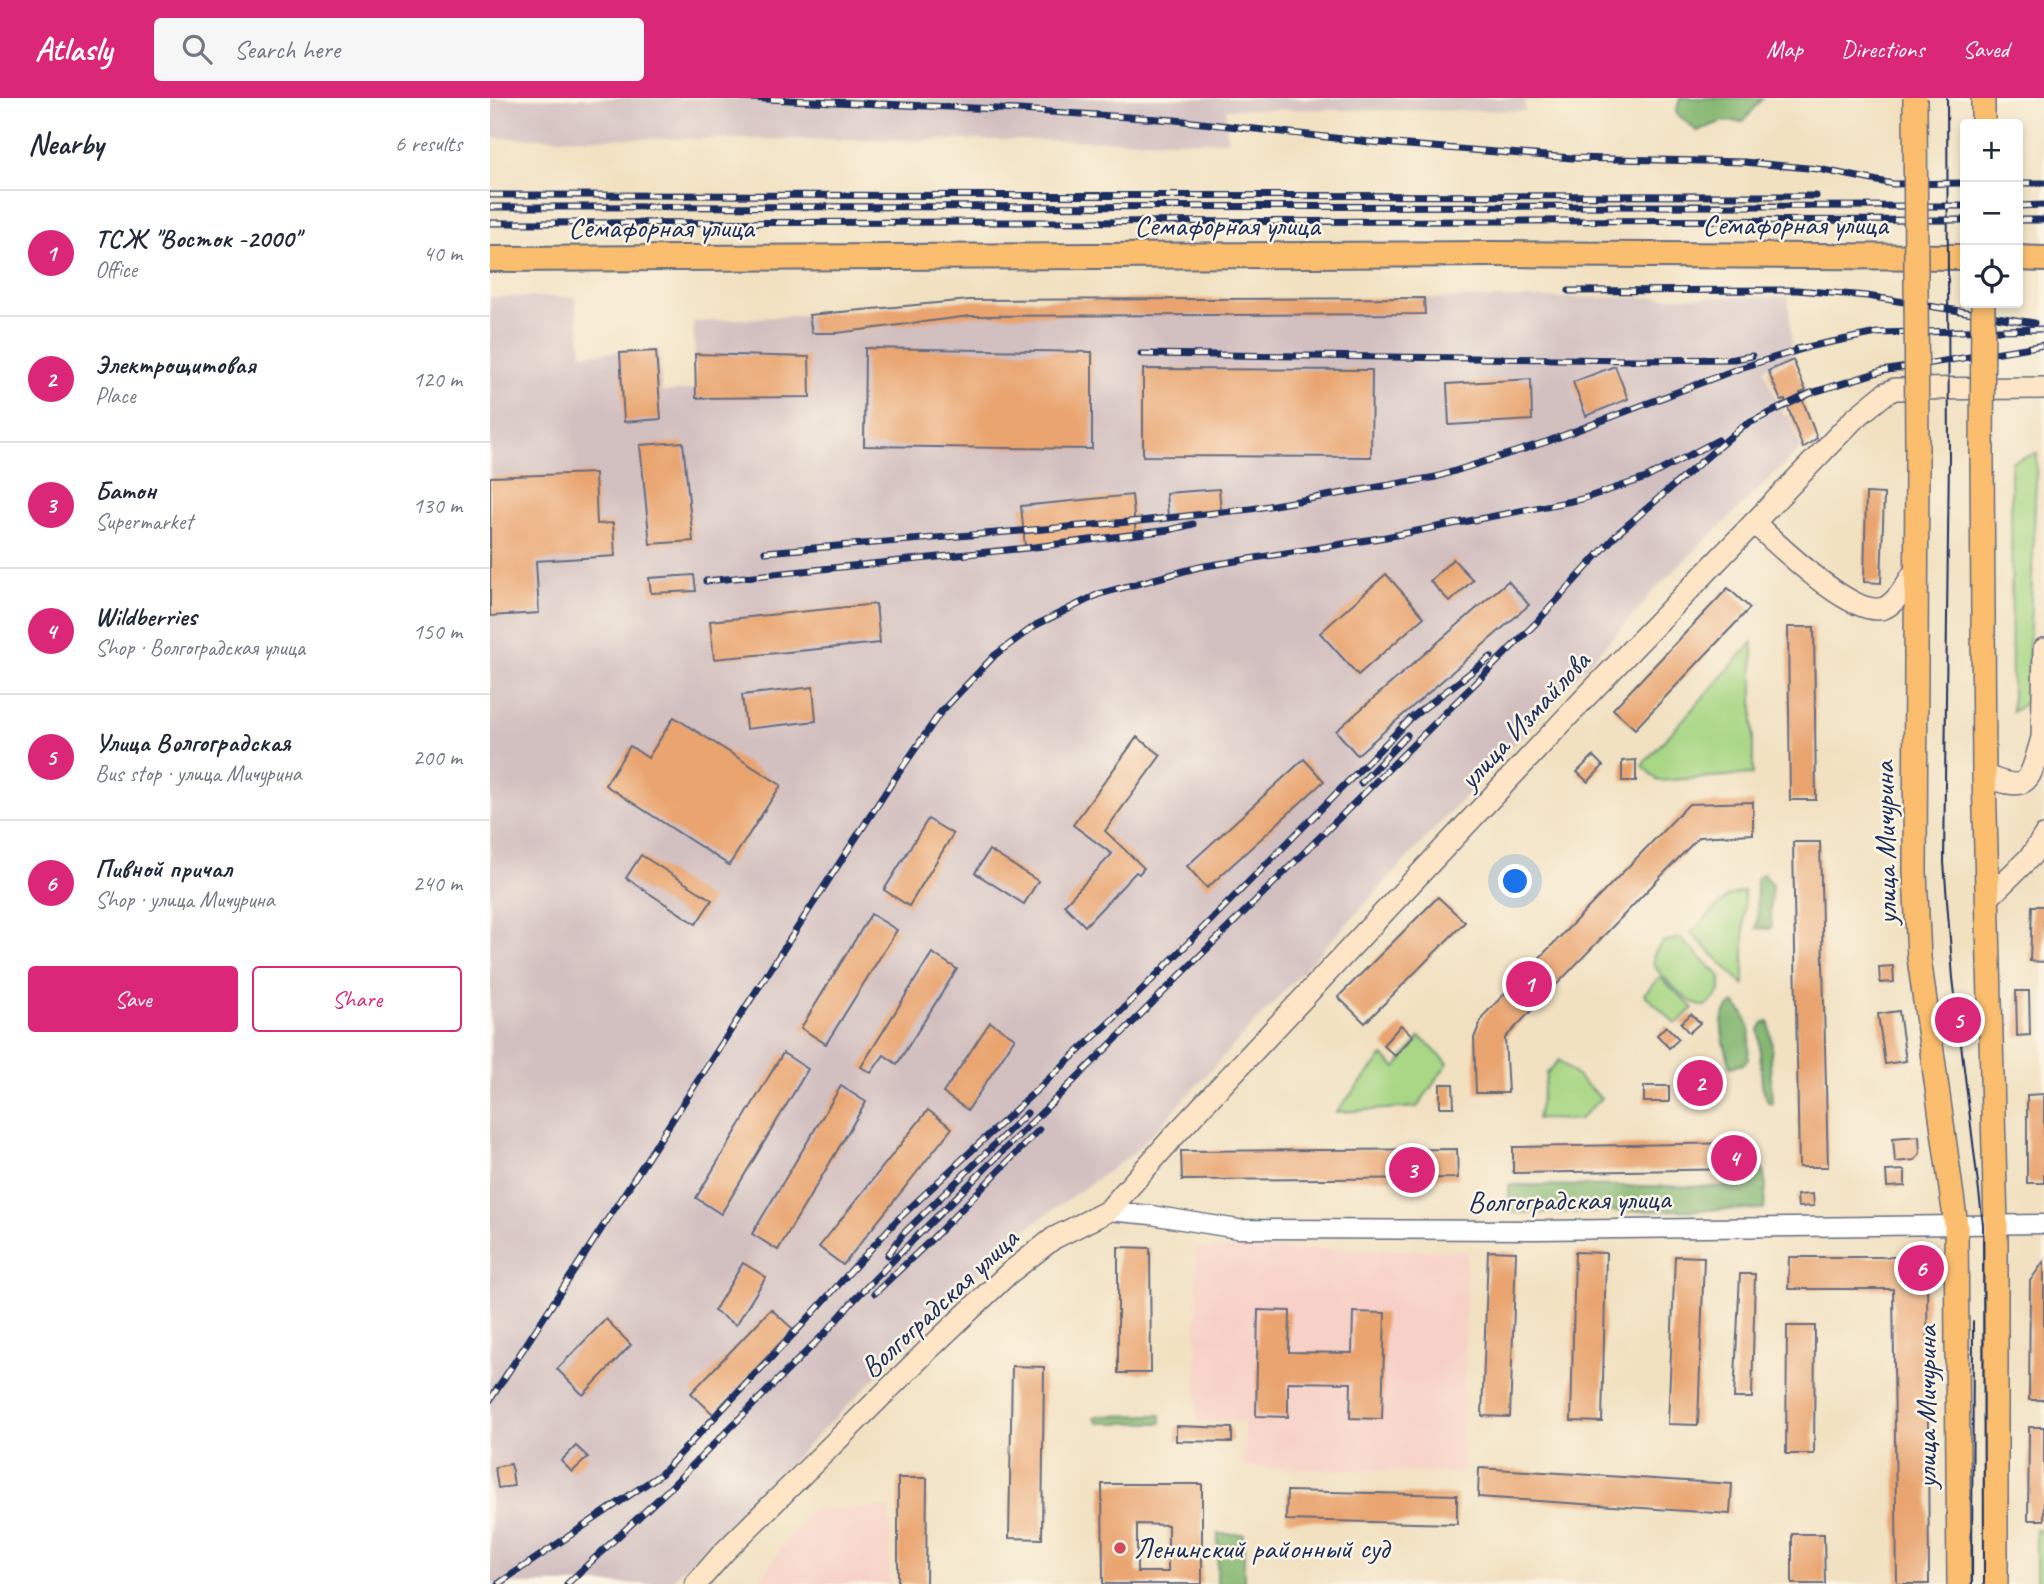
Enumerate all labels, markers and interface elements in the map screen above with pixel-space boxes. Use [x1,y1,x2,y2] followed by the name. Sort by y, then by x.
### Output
[154,18,644,81] search box
[35,28,112,70] text: Atlasly
[178,30,216,68] icon: search
[234,33,340,66] text: Search here
[1766,34,1803,64] text: Map
[1841,34,1924,64] text: Directions
[1962,34,2009,64] text: Saved
[1960,119,2023,308] map controls
[1960,119,2023,182] button: +
[28,125,104,163] text: Nearby
[395,129,462,158] text: 6 results
[1960,182,2023,245] button: −
[1702,205,1890,243] street label: Семафорная улица
[1134,206,1322,244] street label: Семафорная улица
[568,208,756,246] street label: Семафорная улица
[95,222,300,255] text: ТСЖ "Восток -2000"
[46,239,56,268] text: 1
[423,239,462,268] text: 40 m
[1960,245,2023,308] button: locate
[95,255,137,284] text: Office
[95,348,256,381] text: Электрощитовая
[46,365,56,394] text: 2
[413,365,462,394] text: 120 m
[95,381,135,410] text: Place
[95,474,156,507] text: Батон
[46,491,56,520] text: 3
[413,491,462,520] text: 130 m
[95,507,193,536] text: Supermarket
[95,600,197,633] text: Wildberries
[46,617,56,646] text: 4
[413,617,462,646] text: 150 m
[95,633,305,662] text: Shop · Волгоградская улица
[1449,641,1599,799] street label: улица Измайлова
[95,726,290,759] text: Улица Волгоградская
[46,743,56,772] text: 5
[413,743,462,772] text: 200 m
[95,759,302,788] text: Bus stop · улица Мичурина
[1865,759,1905,927] street label: улица Мичурина
[95,852,232,885] text: Пивной причал
[1498,864,1532,898] your location
[46,869,56,898] text: 6
[413,869,462,898] text: 240 m
[95,885,275,914] text: Shop · улица Мичурина
[1506,958,1552,1010] pin: 1
[28,966,238,1032] button: Save
[252,966,462,1032] button: Share
[1935,994,1981,1046] pin: 5
[1677,1057,1723,1109] pin: 2
[1711,1132,1757,1184] pin: 4
[1389,1144,1435,1196] pin: 3
[1467,1179,1673,1221] street label: Волгоградская улица
[852,1219,1028,1386] street label: Волгоградская улица
[1898,1242,1944,1294] pin: 6
[1907,1324,1945,1491] street label: улица Мичурина
[1134,1529,1391,1567] place label: Ленинский районный суд
[1112,1540,1128,1556] marker: Ленинский районный суд

